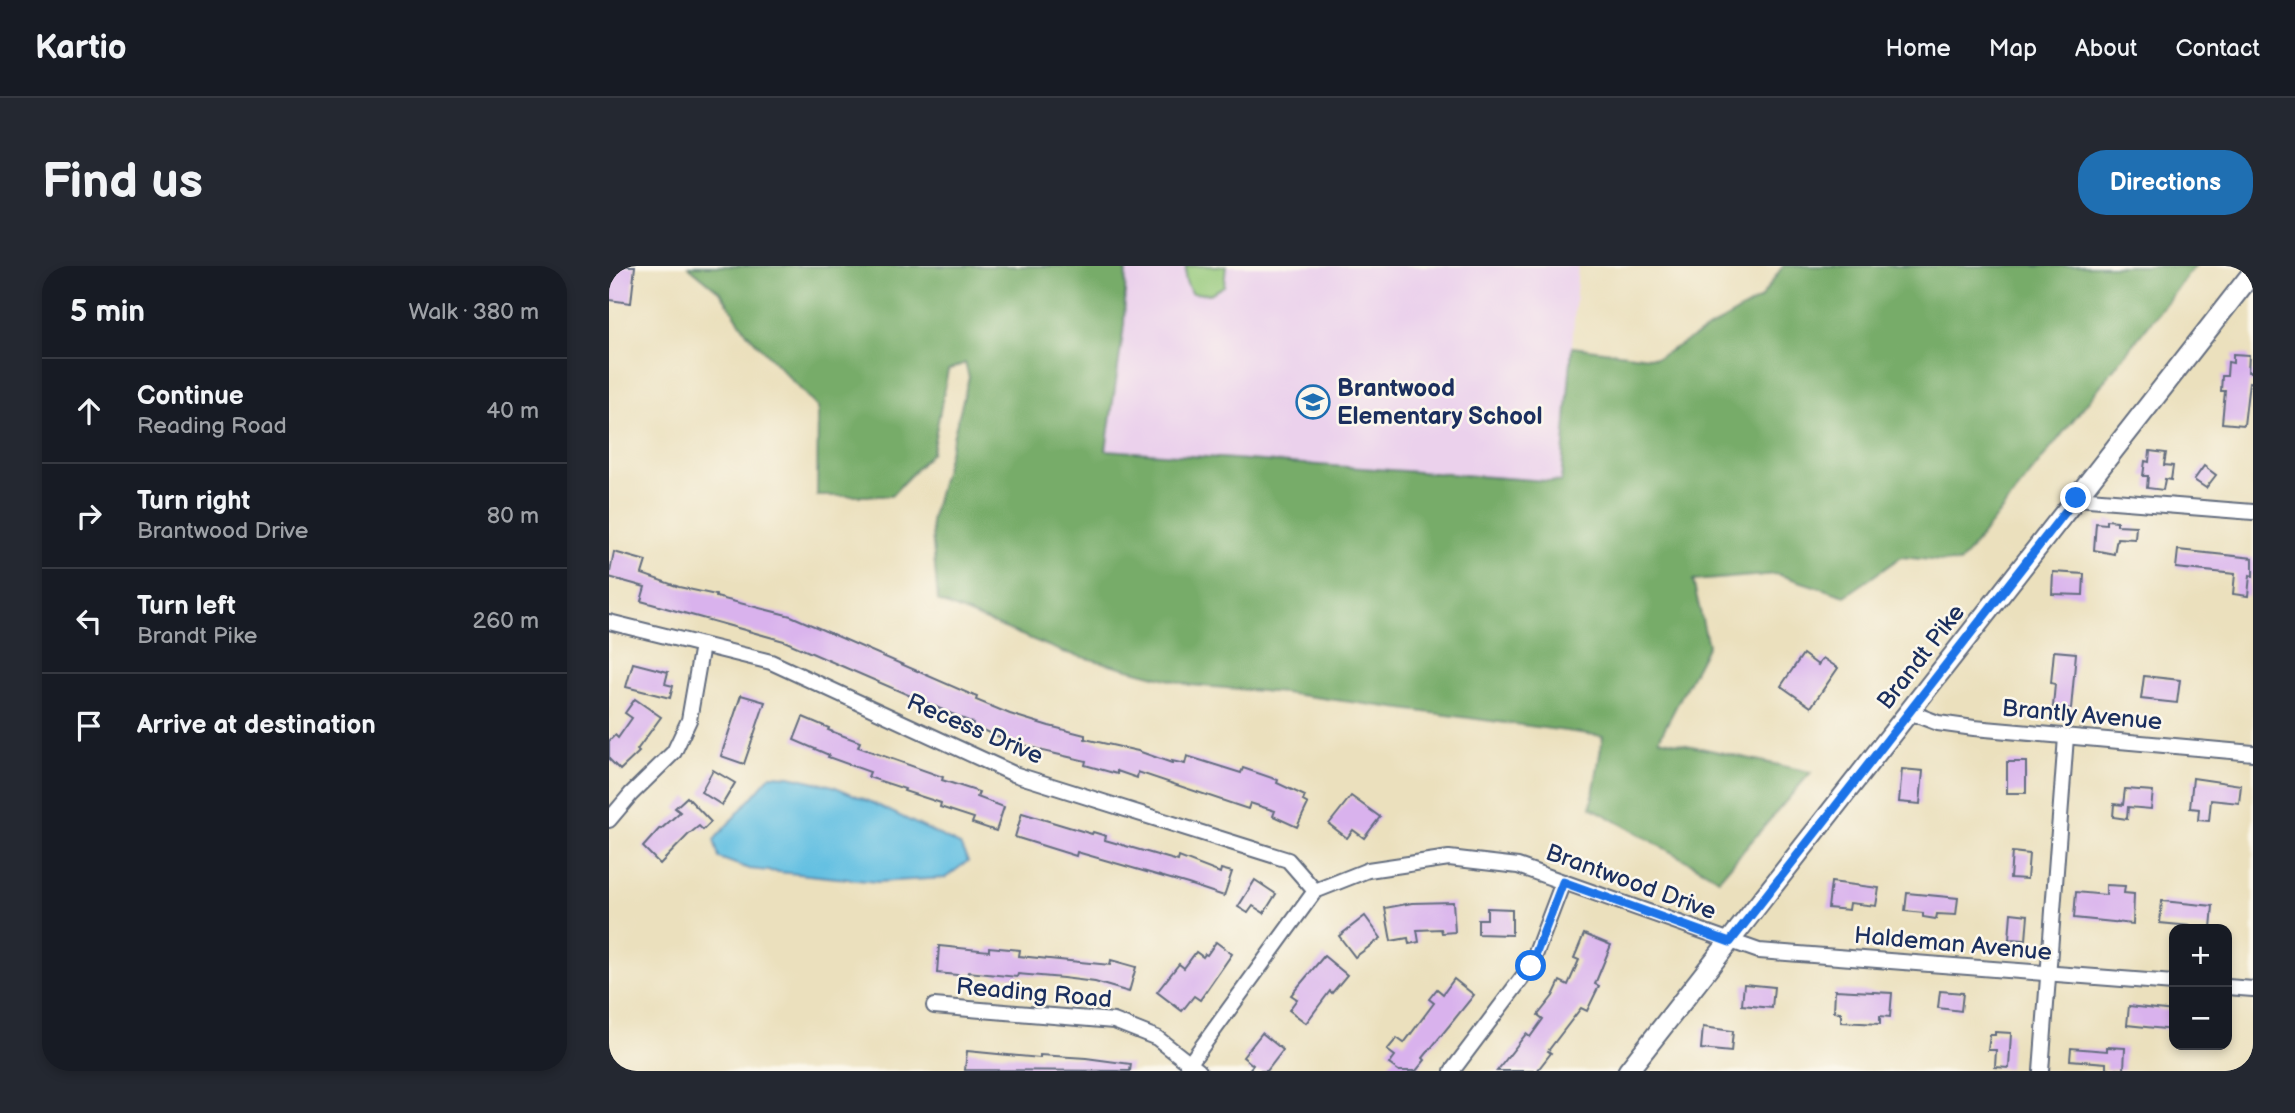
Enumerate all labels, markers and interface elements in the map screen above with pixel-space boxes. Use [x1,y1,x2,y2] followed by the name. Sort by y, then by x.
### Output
[35,28,127,68] text: Kartio
[1886,34,1951,63] text: Home
[1989,34,2037,63] text: Map
[2075,34,2137,63] text: About
[2175,34,2260,63] text: Contact
[2078,150,2253,215] button: Directions
[42,153,203,212] text: Find us
[70,294,145,330] text: 5 min
[409,298,539,326] text: Walk · 380 m
[1337,374,1543,431] place label: Brantwood Elementary School
[137,381,244,412] text: Continue
[1294,383,1332,421] school or university icon: Brantwood Elementary School
[70,392,108,430] icon: ahead
[486,397,539,425] text: 40 m
[137,412,287,440] text: Reading Road
[2060,482,2091,513] route end
[137,486,250,517] text: Turn right
[70,497,108,535] icon: right
[487,502,539,530] text: 80 m
[137,517,309,545] text: Brantwood Drive
[137,591,236,622] text: Turn left
[1871,599,1971,715] street label: Brandt Pike
[70,602,108,640] icon: left
[473,607,539,635] text: 260 m
[137,622,257,650] text: Brandt Pike
[903,687,1047,771] street label: Recess Drive
[2001,694,2163,736] street label: Brantly Avenue
[70,707,108,745] icon: arrive
[137,710,376,741] text: Arrive at destination
[1542,838,1720,926] street label: Brantwood Drive
[1853,921,2053,967] street label: Haldeman Avenue
[2169,924,2232,1050] map controls
[2169,924,2232,987] button: +
[1515,950,1546,981] route start
[955,972,1113,1014] street label: Reading Road
[2169,987,2232,1050] button: −

